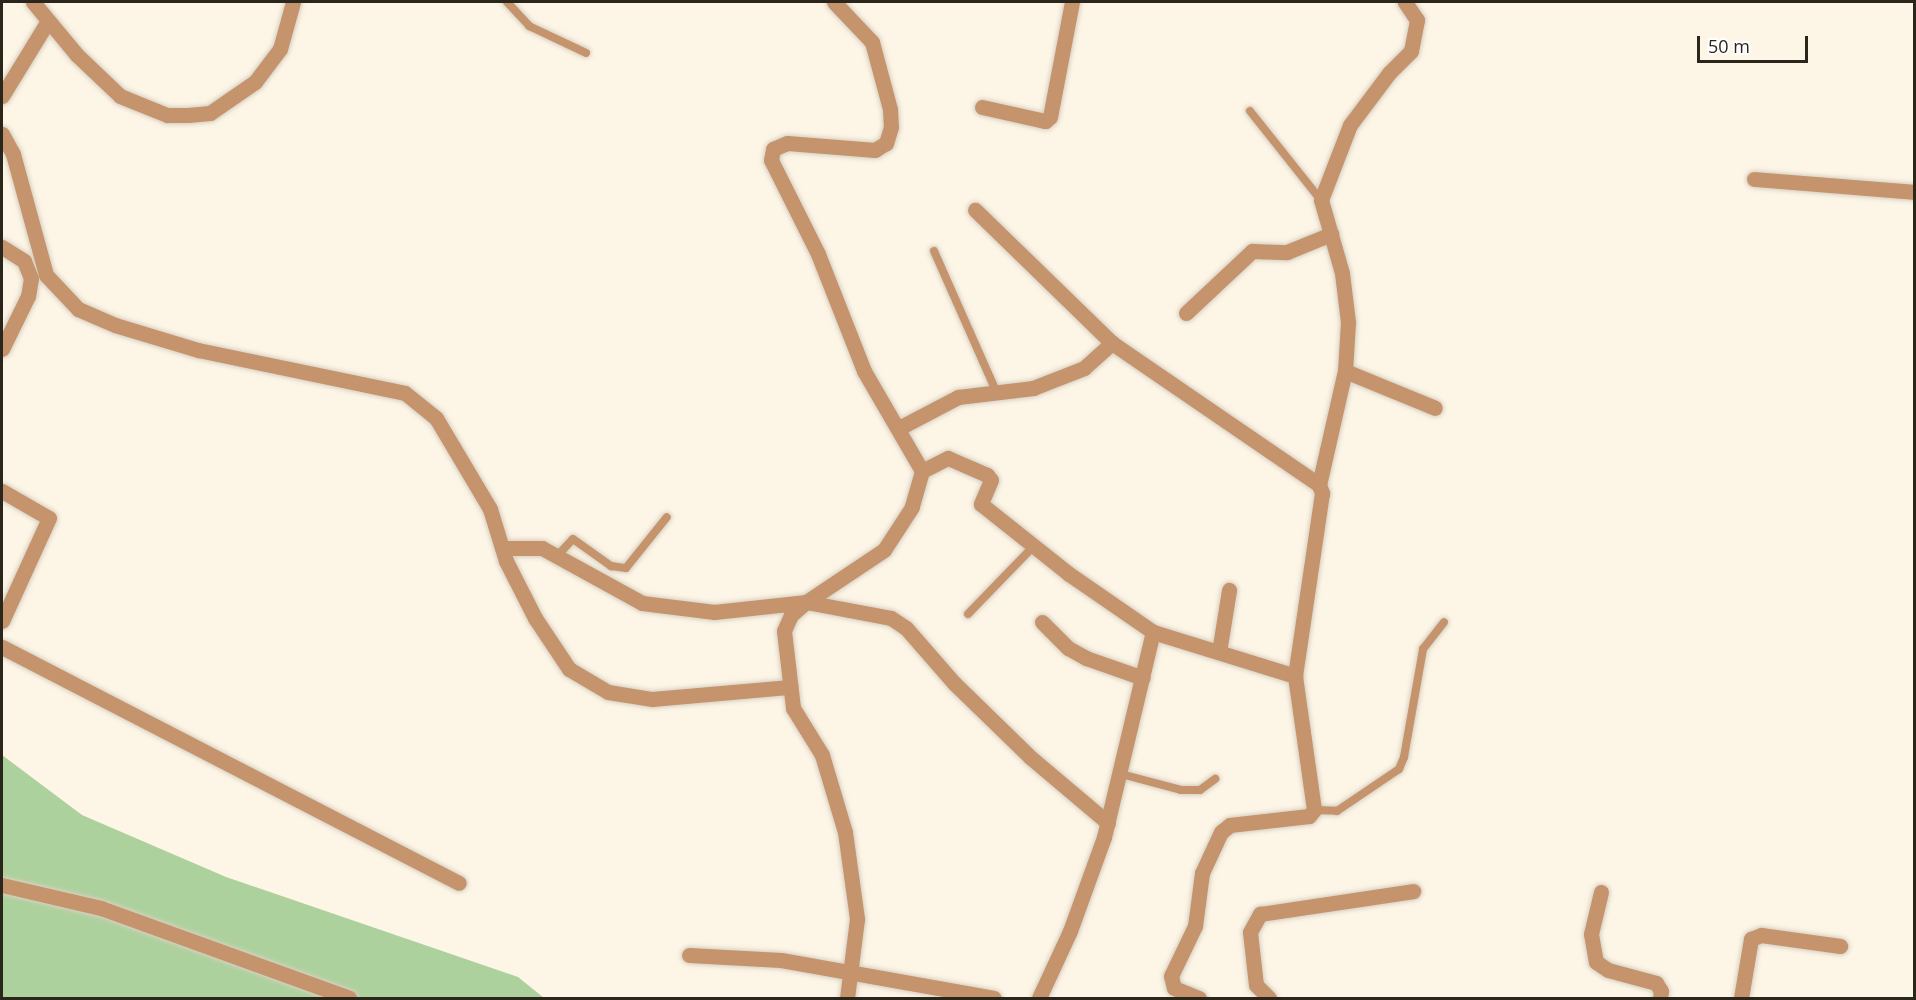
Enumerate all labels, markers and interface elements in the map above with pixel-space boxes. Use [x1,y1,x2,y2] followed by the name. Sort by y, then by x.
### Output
[1700,24,1811,62] scale bar
[1708,34,1750,58] text: 50 m

